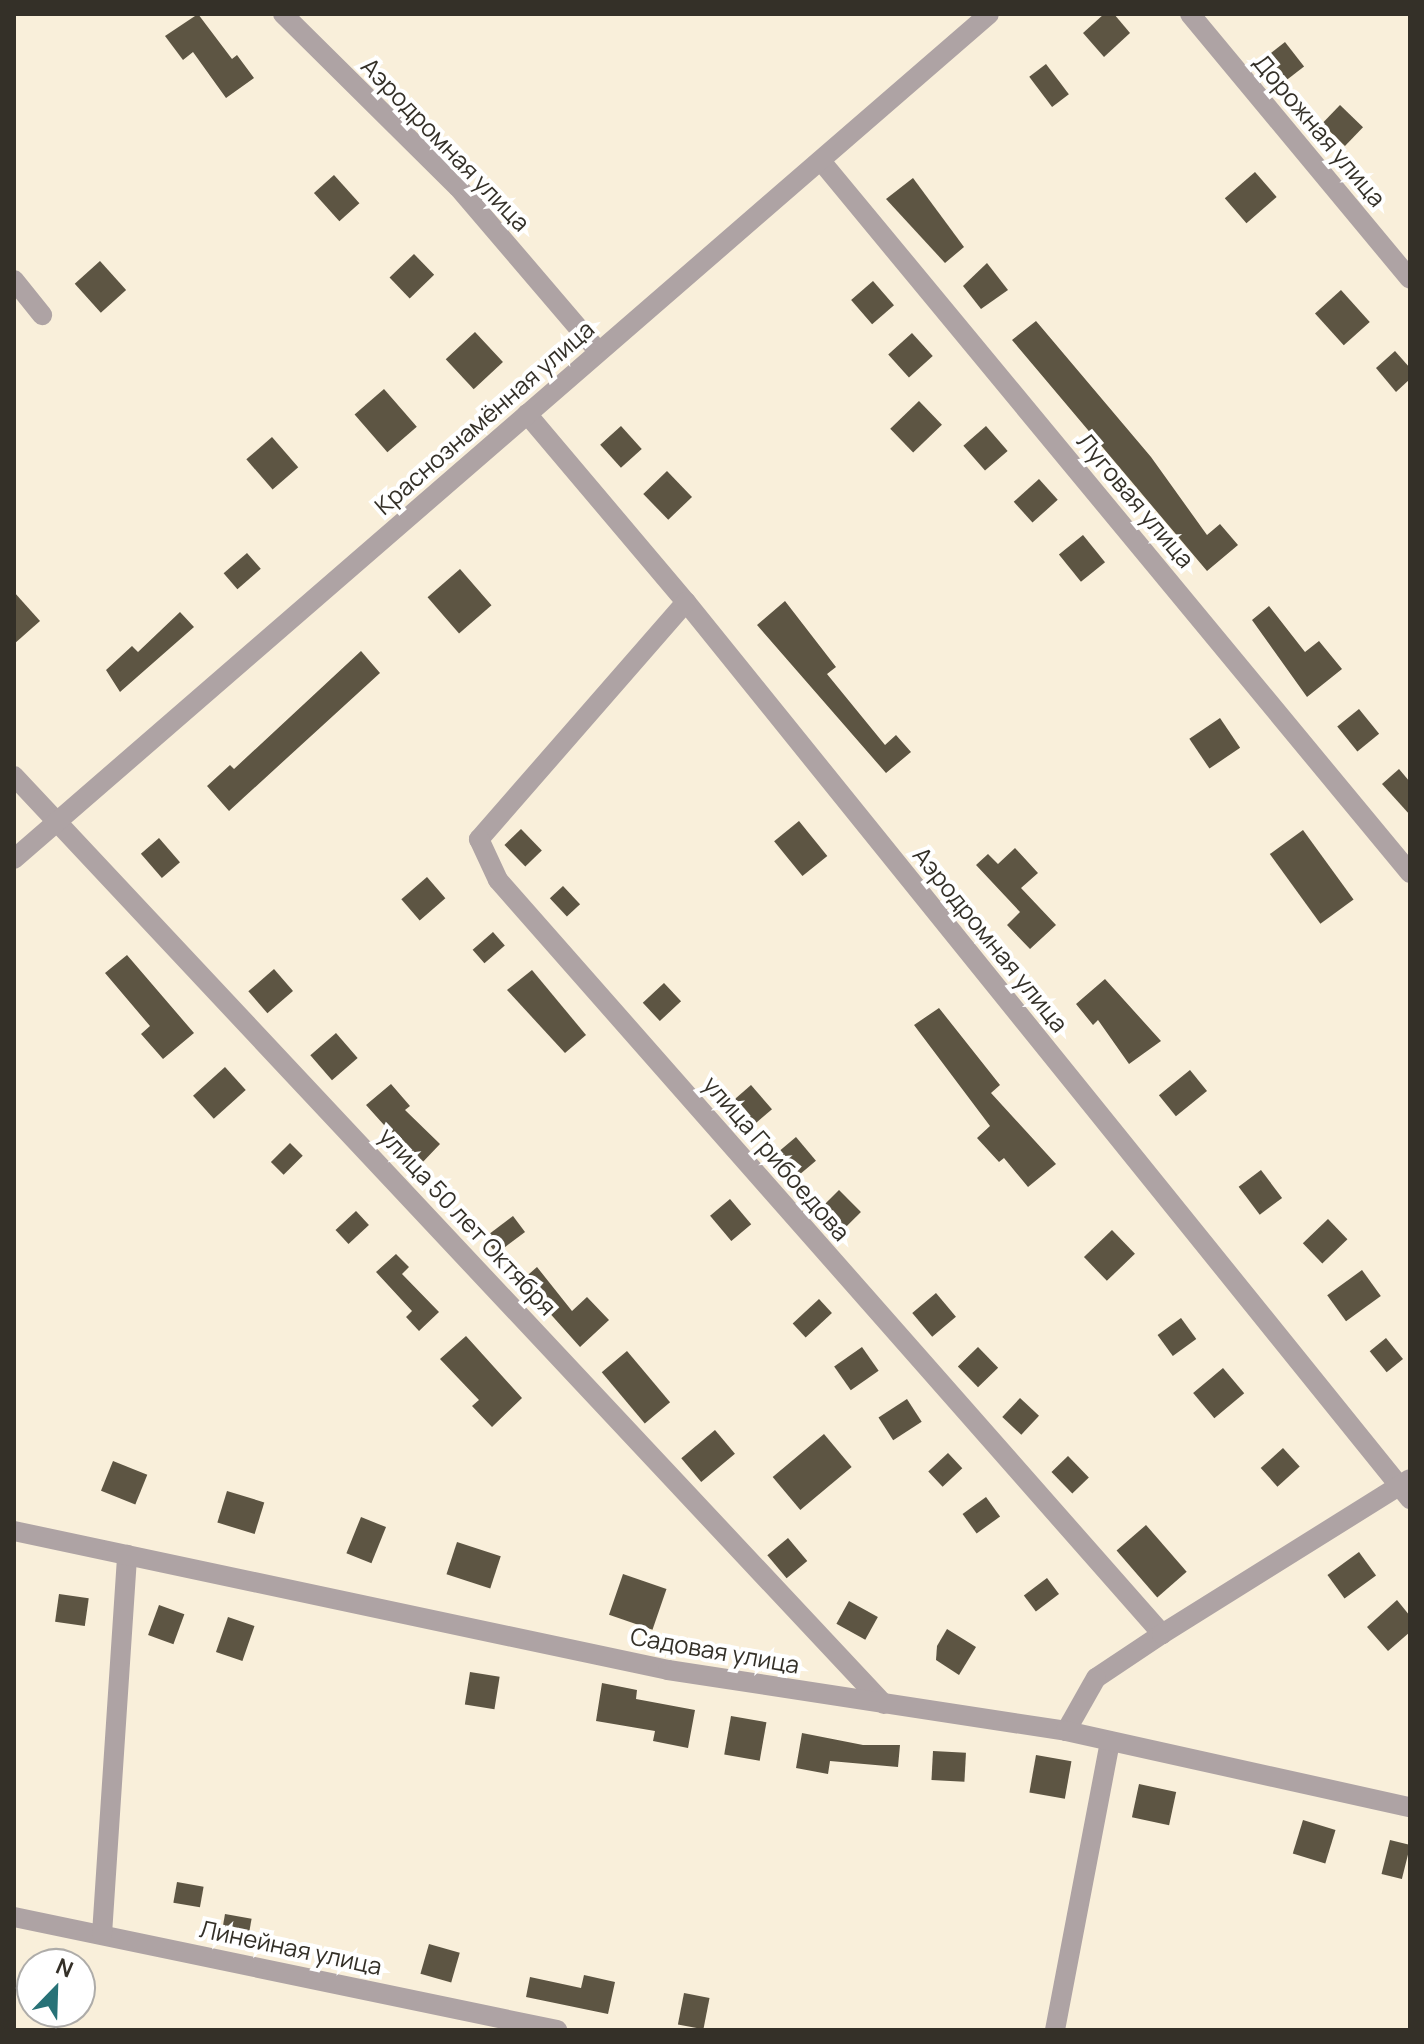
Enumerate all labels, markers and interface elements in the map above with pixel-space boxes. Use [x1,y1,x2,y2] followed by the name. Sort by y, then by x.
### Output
[1248,48,1392,212] street label: Дорожная улица
[356,51,536,237] street label: Аэродромная улица
[368,314,600,520] street label: Краснознамённая улица
[1071,427,1201,573] street label: Луговая улица
[908,841,1074,1037] street label: Аэродромная улица
[698,1070,856,1246] street label: улица Грибоедова
[374,1121,562,1321] street label: улица 50 лет Октября
[628,1621,802,1679] street label: Садовая улица
[197,1914,385,1980] street label: Линейная улица
[16,1948,96,2028] north arrow
[51,1951,78,1985] text: N

